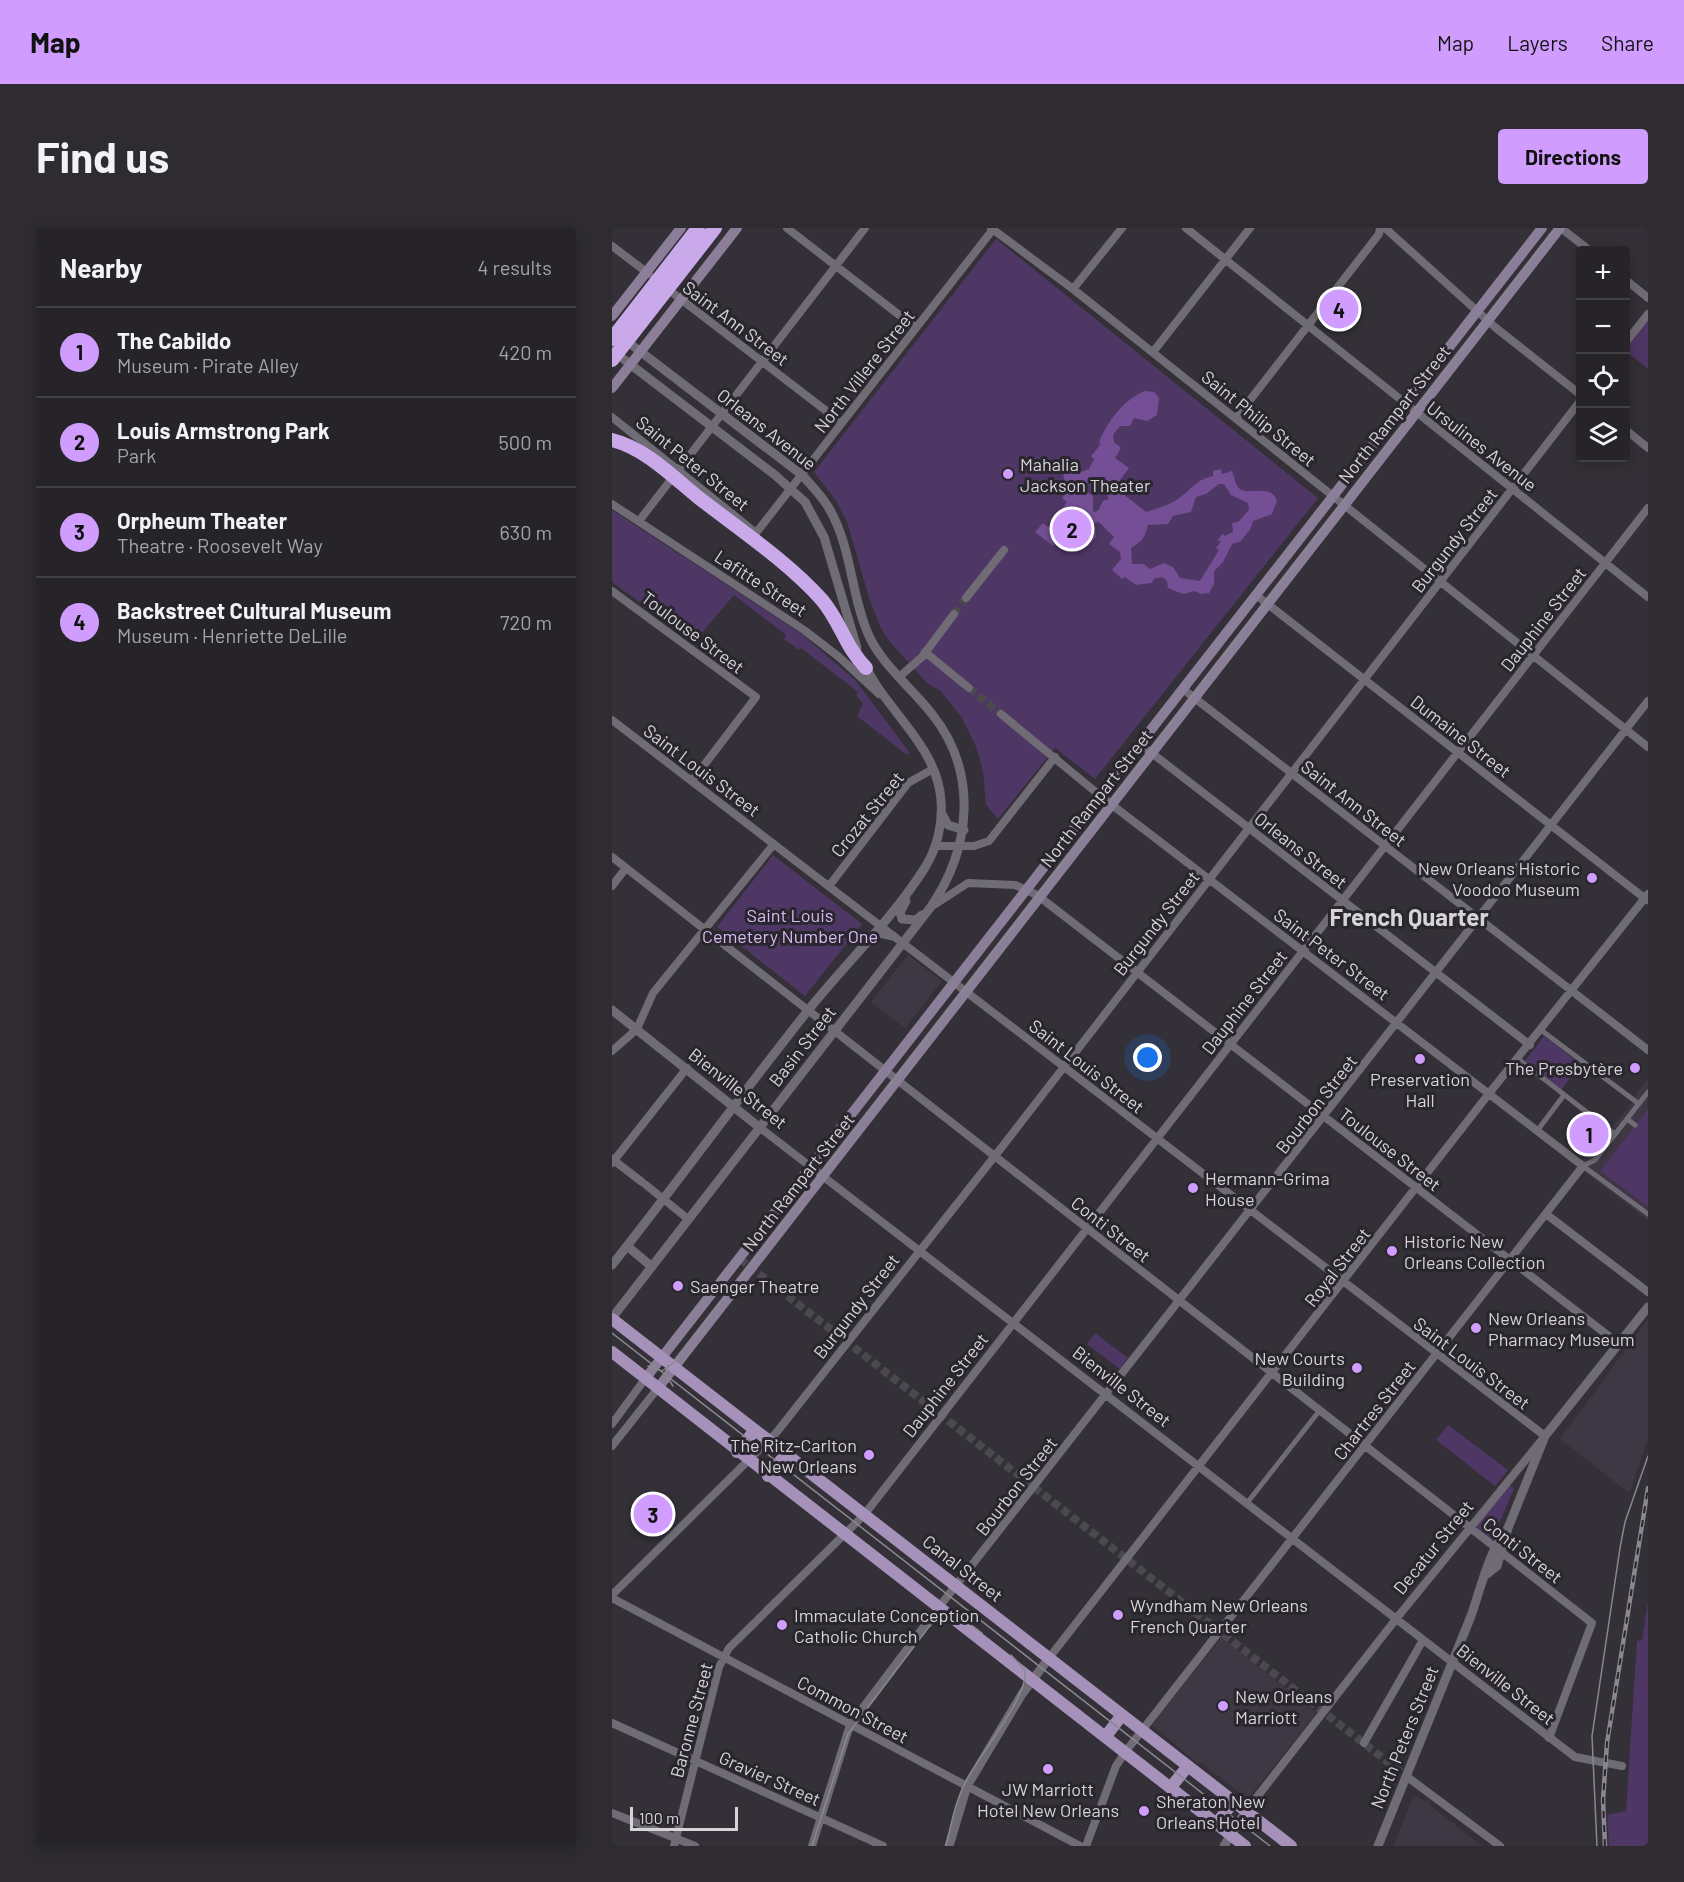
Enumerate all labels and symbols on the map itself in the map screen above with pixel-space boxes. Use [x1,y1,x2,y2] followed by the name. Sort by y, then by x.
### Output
[679,276,793,370] street label: Saint Ann Street
[1320,286,1358,332] pin: 4
[809,305,919,437] street label: North Villere Street
[1333,341,1455,487] street label: North Rampart Street
[1197,365,1321,471] street label: Saint Philip Street
[713,383,821,475] street label: Orleans Avenue
[1423,396,1541,496] street label: Ursulines Avenue
[632,411,754,515] street label: Saint Peter Street
[1020,453,1151,496] place label: Mahalia Jackson Theater
[1001,467,1015,481] marker: Mahalia Jackson Theater
[1406,483,1502,597] street label: Burgundy Street
[1052,506,1092,552] pin: 2
[711,545,811,621] street label: Lafitte Street
[1496,563,1590,675] street label: Dauphine Street
[637,586,749,678] street label: Toulouse Street
[1407,690,1515,782] street label: Dumaine Street
[640,719,764,821] street label: Saint Louis Street
[1035,725,1157,871] street label: North Rampart Street
[1297,755,1411,851] street label: Saint Ann Street
[826,767,908,861] street label: Crozat Street
[1250,807,1352,893] street label: Orleans Street
[1418,857,1580,900] place label: New Orleans Historic Voodoo Museum
[1108,866,1204,980] street label: Burgundy Street
[1585,871,1599,885] marker: New Orleans Historic Voodoo Museum
[1329,902,1489,931] district label: French Quarter
[1270,903,1394,1005] street label: Saint Peter Street
[702,904,878,947] park label: Saint Louis Cemetery Number One
[1197,946,1291,1058] street label: Dauphine Street
[764,1001,840,1091] street label: Basin Street
[1025,1014,1149,1118] street label: Saint Louis Street
[684,1043,792,1133] street label: Bienville Street
[1133,1043,1162,1072] your location
[1271,1050,1361,1158] street label: Bourbon Street
[1413,1052,1427,1066] marker: Preservation Hall
[1505,1057,1623,1079] place label: The Presbytère
[1628,1061,1642,1075] marker: The Presbytère
[1370,1068,1470,1111] place label: Preservation Hall
[1335,1102,1445,1196] street label: Toulouse Street
[737,1109,859,1255] street label: North Rampart Street
[1570,1112,1608,1156] pin: 1
[1205,1167,1330,1210] place label: Hermann-Grima House
[1186,1181,1200,1195] marker: Hermann-Grima House
[1067,1191,1155,1267] street label: Conti Street
[1299,1223,1375,1311] street label: Royal Street
[1404,1230,1545,1273] place label: Historic New Orleans Collection
[1385,1244,1399,1258] marker: Historic New Orleans Collection
[808,1249,904,1363] street label: Burgundy Street
[690,1275,819,1297] place label: Saenger Theatre
[671,1279,685,1293] marker: Saenger Theatre
[1488,1307,1635,1350] place label: New Orleans Pharmacy Museum
[1410,1312,1534,1414] street label: Saint Louis Street
[1469,1321,1483,1335] marker: New Orleans Pharmacy Museum
[898,1329,992,1441] street label: Dauphine Street
[1068,1341,1176,1431] street label: Bienville Street
[1255,1347,1345,1390] place label: New Courts Building
[1328,1356,1420,1464] street label: Chartres Street
[1350,1361,1364,1375] marker: New Courts Building
[971,1432,1061,1540] street label: Bourbon Street
[730,1434,857,1477] place label: The Ritz-Carlton New Orleans
[862,1448,876,1462] marker: The Ritz-Carlton New Orleans
[634,1492,672,1536] pin: 3
[1388,1496,1478,1598] street label: Decatur Street
[1479,1512,1567,1588] street label: Conti Street
[918,1530,1008,1606] street label: Canal Street
[1130,1594,1308,1637] place label: Wyndham New Orleans French Quarter
[794,1604,979,1647] place label: Immaculate Conception Catholic Church
[1111,1608,1125,1622] marker: Wyndham New Orleans French Quarter
[775,1618,789,1632] marker: Immaculate Conception Catholic Church
[1452,1639,1560,1729] street label: Bienville Street
[665,1660,717,1780] street label: Baronne Street
[1365,1662,1443,1812] street label: North Peters Street
[794,1671,912,1747] street label: Common Street
[1235,1685,1332,1728] place label: New Orleans Marriott
[1216,1699,1230,1713] marker: New Orleans Marriott
[716,1746,824,1810] street label: Gravier Street
[1041,1762,1055,1776] marker: JW Marriott Hotel New Orleans
[977,1778,1119,1821] place label: JW Marriott Hotel New Orleans
[1156,1790,1265,1833] place label: Sheraton New Orleans Hotel
[630,1804,738,1832] scale bar
[1137,1804,1151,1818] marker: Sheraton New Orleans Hotel

